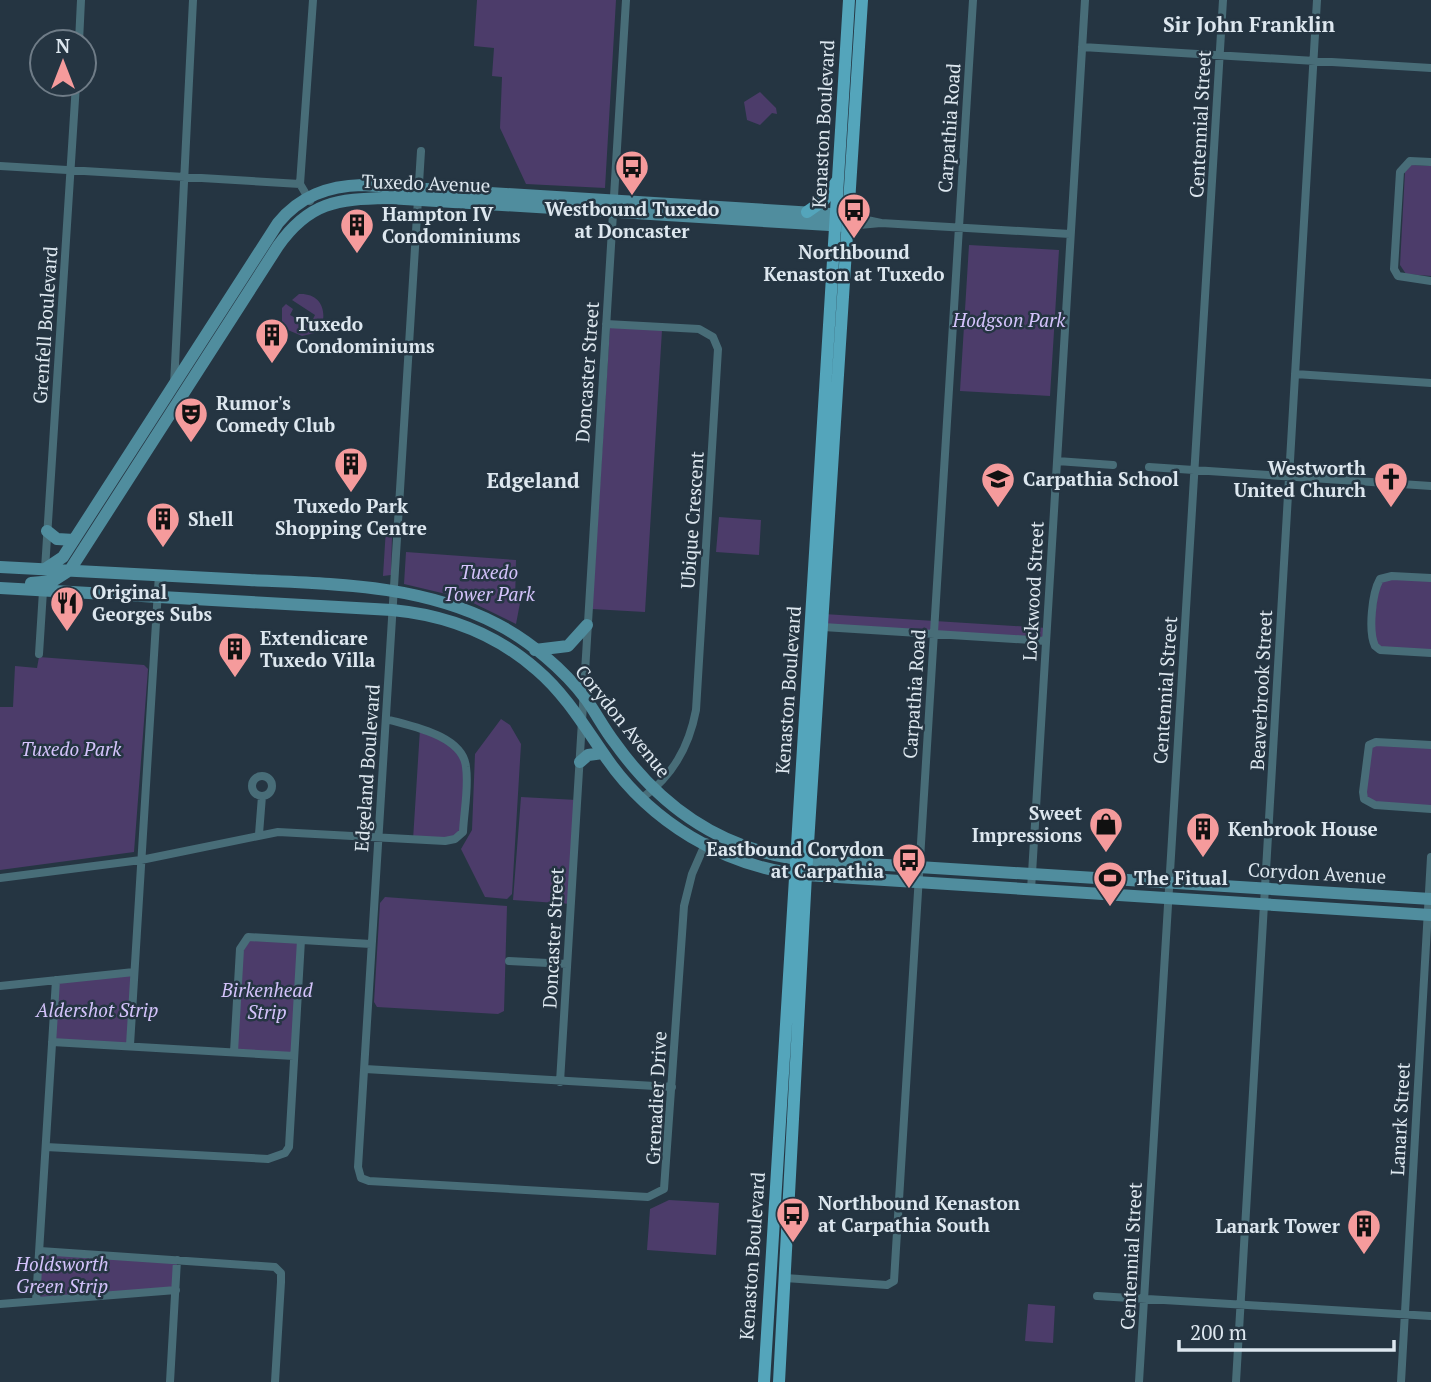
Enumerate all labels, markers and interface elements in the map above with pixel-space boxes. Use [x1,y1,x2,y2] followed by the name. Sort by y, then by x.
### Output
[1163,10,1336,38] district label: Sir John Franklin
[28,28,98,98] north arrow
[56,33,71,58] text: N
[806,39,839,209] street label: Kenaston Boulevard
[1183,49,1216,199] street label: Centennial Street
[931,62,966,194] street label: Carpathia Road
[613,148,651,197] bus stop icon: Westbound Tuxedo at Doncaster
[361,168,491,197] street label: Tuxedo Avenue
[835,191,873,240] bus stop icon: Northbound Kenaston at Tuxedo
[545,196,719,243] place label: Westbound Tuxedo at Doncaster
[382,201,521,248] place label: Hampton IV Condominiums
[338,206,376,255] building icon: Hampton IV Condominiums
[764,239,944,286] place label: Northbound Kenaston at Tuxedo
[27,245,63,405] street label: Grenfell Boulevard
[569,301,604,443] street label: Doncaster Street
[951,307,1066,332] park label: Hodgson Park
[296,311,435,358] place label: Tuxedo Condominiums
[253,316,291,365] building icon: Tuxedo Condominiums
[216,390,335,437] place label: Rumor's Comedy Club
[172,395,210,444] theatre icon: Rumor's Comedy Club
[332,445,370,494] building icon: Tuxedo Park Shopping Centre
[674,450,709,590] street label: Ubique Crescent
[1234,455,1366,502] place label: Westworth United Church
[979,460,1017,509] school or university icon: Carpathia School
[1372,460,1410,509] church icon: Westworth United Church
[486,466,580,494] district label: Edgeland
[1023,466,1179,491] place label: Carpathia School
[275,493,427,540] place label: Tuxedo Park Shopping Centre
[144,500,182,549] building icon: Shell
[188,506,234,531] place label: Shell
[1016,520,1049,662] street label: Lockwood Street
[443,559,536,606] park label: Tuxedo Tower Park
[92,579,212,626] place label: Original Georges Subs
[48,584,86,633] restaurant icon: Original Georges Subs
[769,605,806,775] street label: Kenaston Boulevard
[1244,609,1277,771] street label: Beaverbrook Street
[1147,615,1182,765] street label: Centennial Street
[260,625,376,672] place label: Extendicare Tuxedo Villa
[896,628,931,760] street label: Carpathia Road
[216,630,254,679] building icon: Extendicare Tuxedo Villa
[570,659,677,782] street label: Corydon Avenue
[348,683,385,853] street label: Edgeland Boulevard
[21,736,122,761] park label: Tuxedo Park
[972,800,1082,847] place label: Sweet Impressions
[1087,805,1125,854] shop icon: Sweet Impressions
[1184,810,1222,859] building icon: Kenbrook House
[1228,816,1378,841] place label: Kenbrook House
[706,836,885,883] place label: Eastbound Corydon at Carpathia
[890,841,928,890] bus stop icon: Eastbound Corydon at Carpathia
[1247,856,1387,889] street label: Corydon Avenue
[1091,859,1129,908] sports icon: The Fitual
[1134,865,1228,890] place label: The Fitual
[536,867,569,1009] street label: Doncaster Street
[220,977,314,1024] park label: Birkenhead Strip
[35,997,158,1022] park label: Aldershot Strip
[640,1030,671,1165] street label: Grenadier Drive
[1384,1062,1415,1176] street label: Lanark Street
[733,1171,770,1341] street label: Kenaston Boulevard
[1114,1181,1147,1331] street label: Centennial Street
[818,1190,1021,1237] place label: Northbound Kenaston at Carpathia South
[774,1195,812,1244] bus stop icon: Northbound Kenaston at Carpathia South
[1345,1207,1383,1256] building icon: Lanark Tower
[1215,1213,1341,1238] place label: Lanark Tower
[14,1251,109,1298] park label: Holdsworth Green Strip
[1179,1308,1394,1352] scale bar
[1190,1318,1247,1346] text: 200 m

